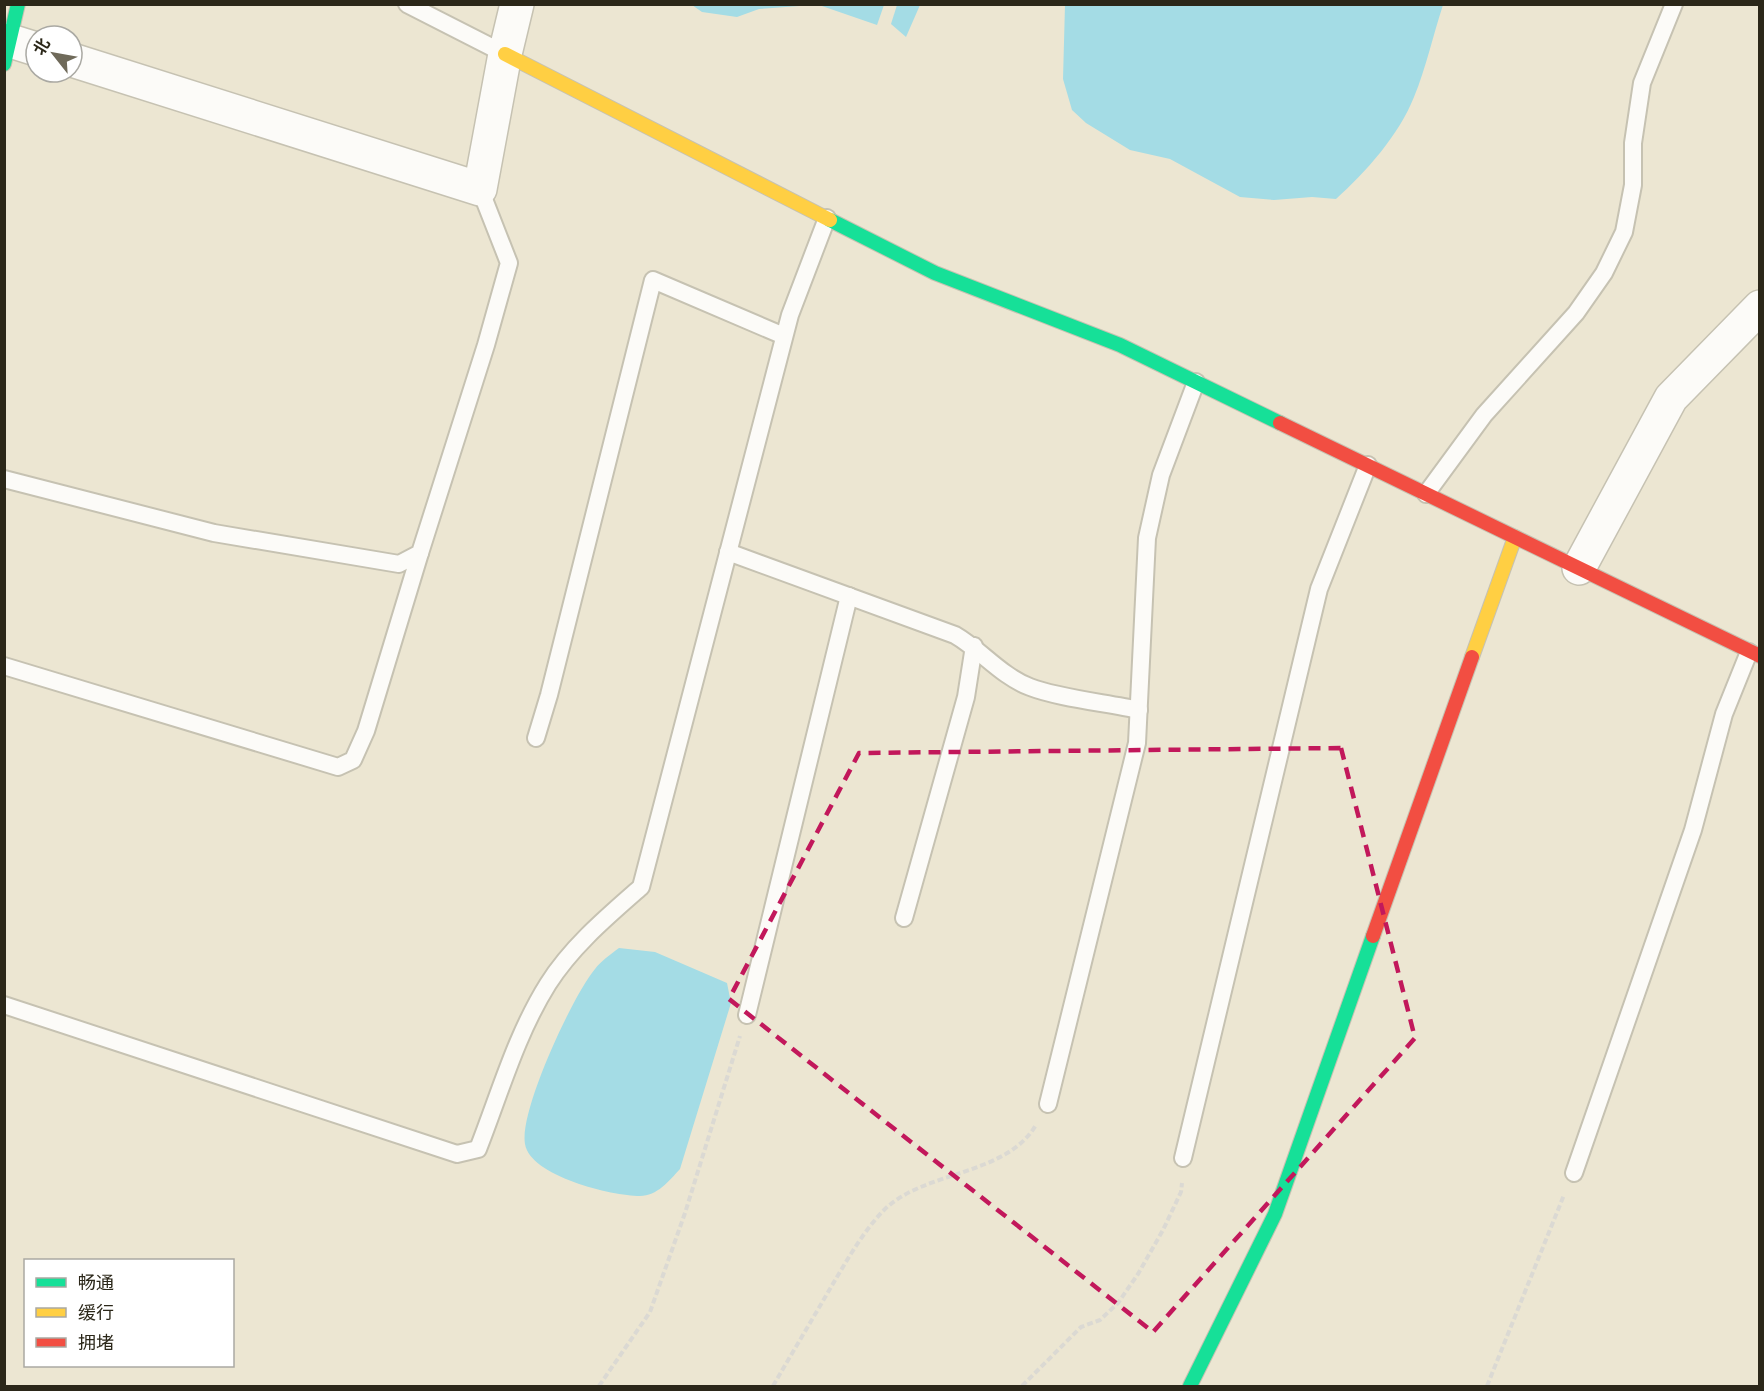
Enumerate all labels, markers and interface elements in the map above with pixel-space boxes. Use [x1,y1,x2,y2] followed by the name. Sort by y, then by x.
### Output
[24,24,84,84] north arrow
[29,35,53,58] text: 北
[24,1259,234,1367] legend
[78,1272,114,1293] text: 畅通
[78,1302,114,1323] text: 缓行
[78,1332,114,1353] text: 拥堵

